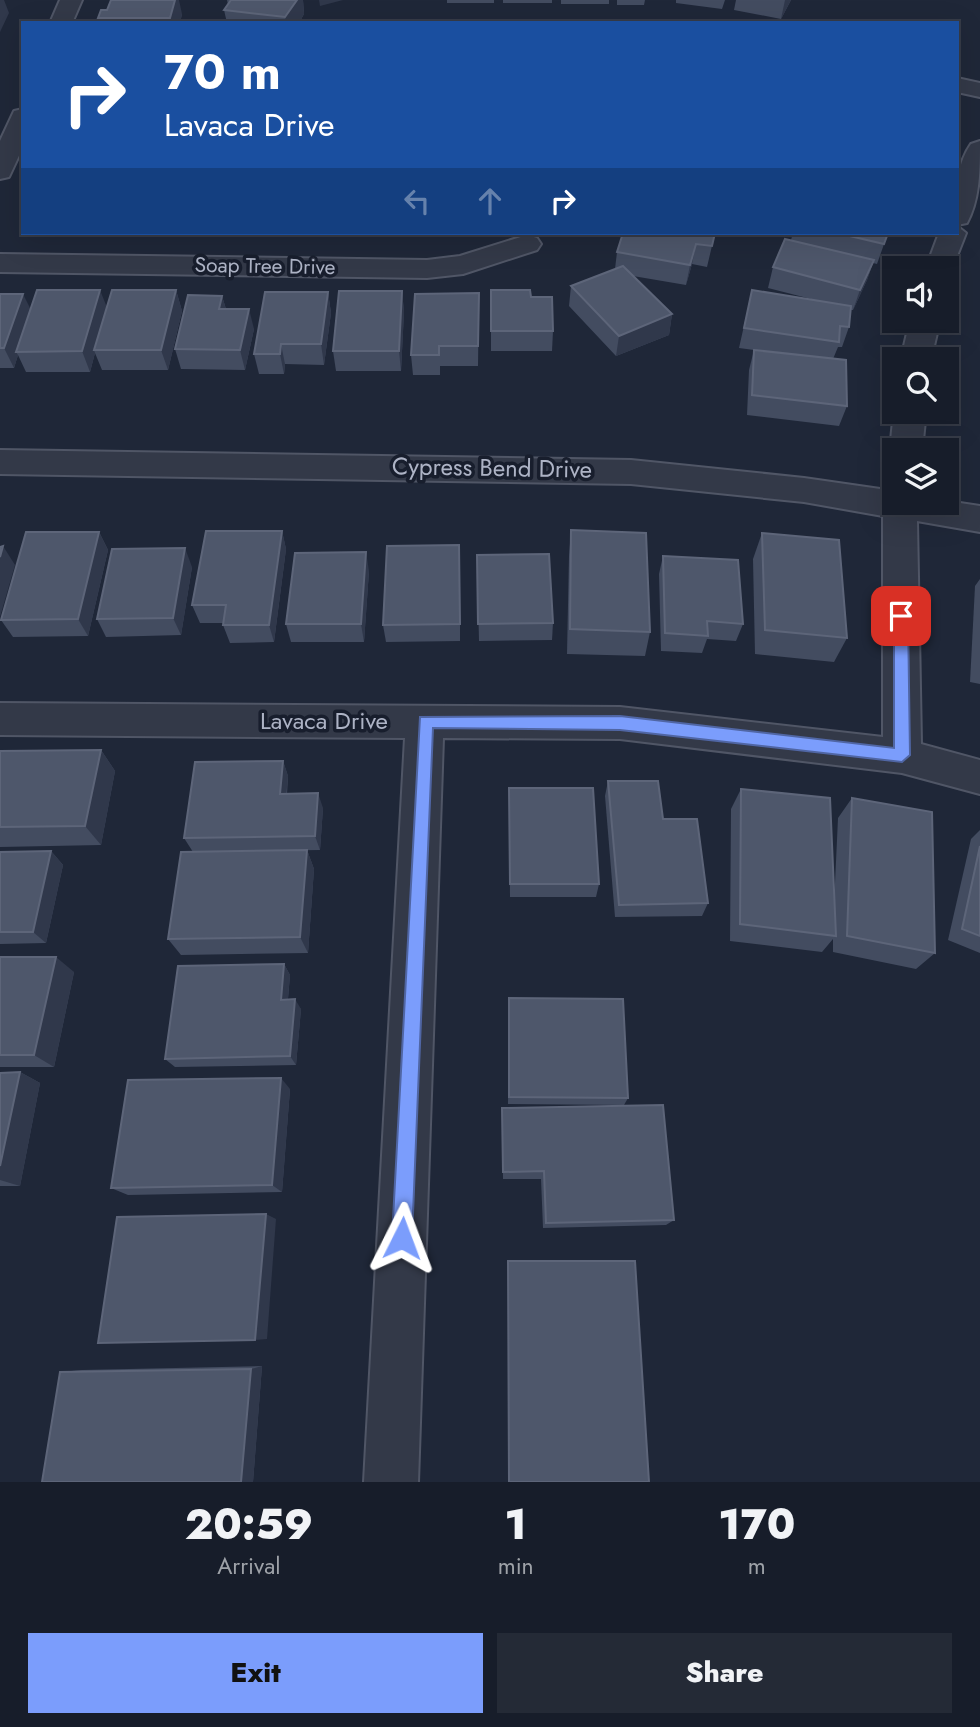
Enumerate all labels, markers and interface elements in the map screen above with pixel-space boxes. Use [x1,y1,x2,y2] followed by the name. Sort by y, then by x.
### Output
[164,37,281,107] text: 70 m
[49,49,140,140] icon: right
[164,102,335,148] text: Lavaca Drive
[398,182,436,220] icon: left
[471,182,509,220] icon: ahead
[544,182,582,220] icon: right
[194,250,336,282] street label: Soap Tree Drive
[882,256,959,515] map controls
[882,256,959,333] button: sound
[882,347,959,424] button: search
[882,438,959,515] button: layers
[392,448,592,487] street label: Cypress Bend Drive
[871,586,931,646] pin
[882,597,920,635] icon: arrive
[260,703,388,738] street label: Lavaca Drive
[365,1201,439,1275] position arrow
[185,1494,313,1555] text: 20:59
[505,1494,527,1555] text: 1
[718,1494,795,1555] text: 170
[217,1549,281,1583] text: Arrival
[498,1549,534,1583] text: min
[748,1549,766,1583] text: m
[28,1633,483,1713] button: Exit
[497,1633,952,1713] button: Share

